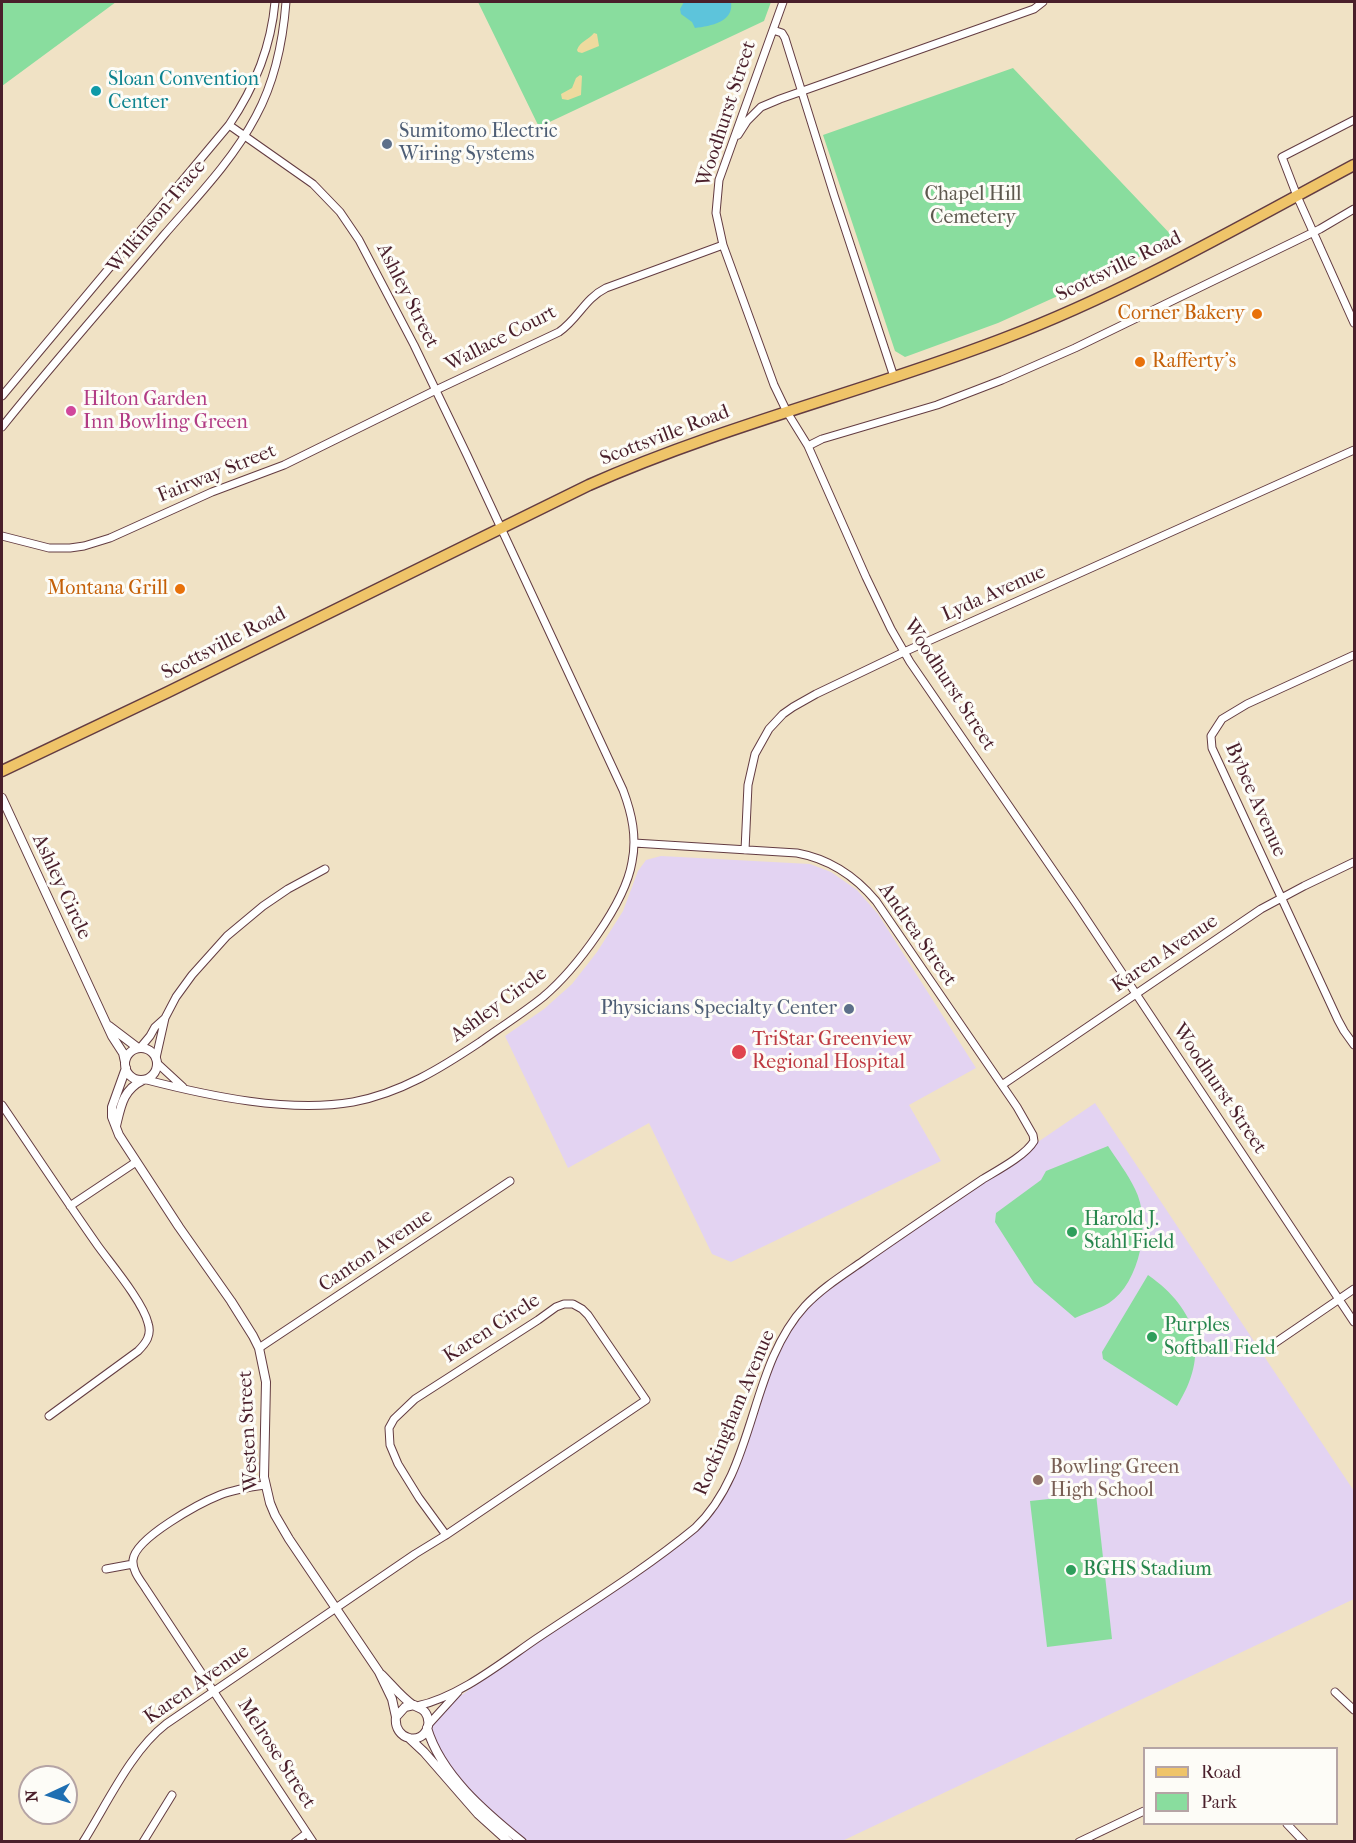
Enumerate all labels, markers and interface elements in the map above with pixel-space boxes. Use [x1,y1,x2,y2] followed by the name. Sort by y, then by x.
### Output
[692,38,762,190] street label: Woodhurst Street
[108,68,259,115] place label: Sloan Convention Center
[89,84,103,98] marker: Sloan Convention Center
[399,120,558,167] place label: Sumitomo Electric Wiring Systems
[380,137,394,151] marker: Sumitomo Electric Wiring Systems
[103,155,211,279] street label: Wilkinson Trace
[924,183,1022,230] park label: Chapel Hill Cemetery
[1052,226,1186,308] street label: Scottsville Road
[370,240,444,352] street label: Ashley Street
[442,301,560,377] street label: Wallace Court
[1118,302,1245,326] place label: Corner Bakery
[1250,307,1264,321] marker: Corner Bakery
[1152,350,1236,374] place label: Rafferty’s
[1133,355,1147,369] marker: Rafferty’s
[83,388,248,435] place label: Hilton Garden Inn Bowling Green
[597,400,733,472] street label: Scottsville Road
[64,404,78,418] marker: Hilton Garden Inn Bowling Green
[154,439,280,509] street label: Fairway Street
[939,561,1049,627] street label: Lyda Avenue
[47,577,168,601] place label: Montana Grill
[173,582,187,596] marker: Montana Grill
[158,602,290,686] street label: Scottsville Road
[898,615,1000,755] street label: Woodhurst Street
[1219,739,1291,861] street label: Bybee Avenue
[26,831,96,943] street label: Ashley Circle
[873,879,961,991] street label: Andrea Street
[1107,910,1223,998] street label: Karen Avenue
[446,962,552,1048] street label: Ashley Circle
[601,997,837,1021] place label: Physicians Specialty Center
[842,1002,856,1016] marker: Physicians Specialty Center
[1167,1019,1271,1159] street label: Woodhurst Street
[752,1028,912,1075] place label: TriStar Greenview Regional Hospital
[730,1043,748,1061] marker: TriStar Greenview Regional Hospital
[315,1204,437,1298] street label: Canton Avenue
[1084,1208,1174,1255] place label: Harold J. Stahl Field
[1065,1225,1079,1239] marker: Harold J. Stahl Field
[439,1289,545,1369] street label: Karen Circle
[1164,1314,1276,1361] place label: Purples Softball Field
[689,1327,781,1499] street label: Rockingham Avenue
[1145,1330,1159,1344] marker: Purples Softball Field
[234,1370,264,1492] street label: Westen Street
[1050,1456,1179,1503] place label: Bowling Green High School
[1031,1473,1045,1487] marker: Bowling Green High School
[1083,1558,1212,1582] place label: BGHS Stadium
[1064,1563,1078,1577] marker: BGHS Stadium
[140,1640,254,1730] street label: Karen Avenue
[232,1695,320,1813] street label: Melrose Street
[1143,1747,1338,1825] legend
[1201,1762,1241,1783] text: Road
[18,1765,78,1825] north arrow
[22,1789,41,1803] text: N
[1201,1792,1237,1813] text: Park

